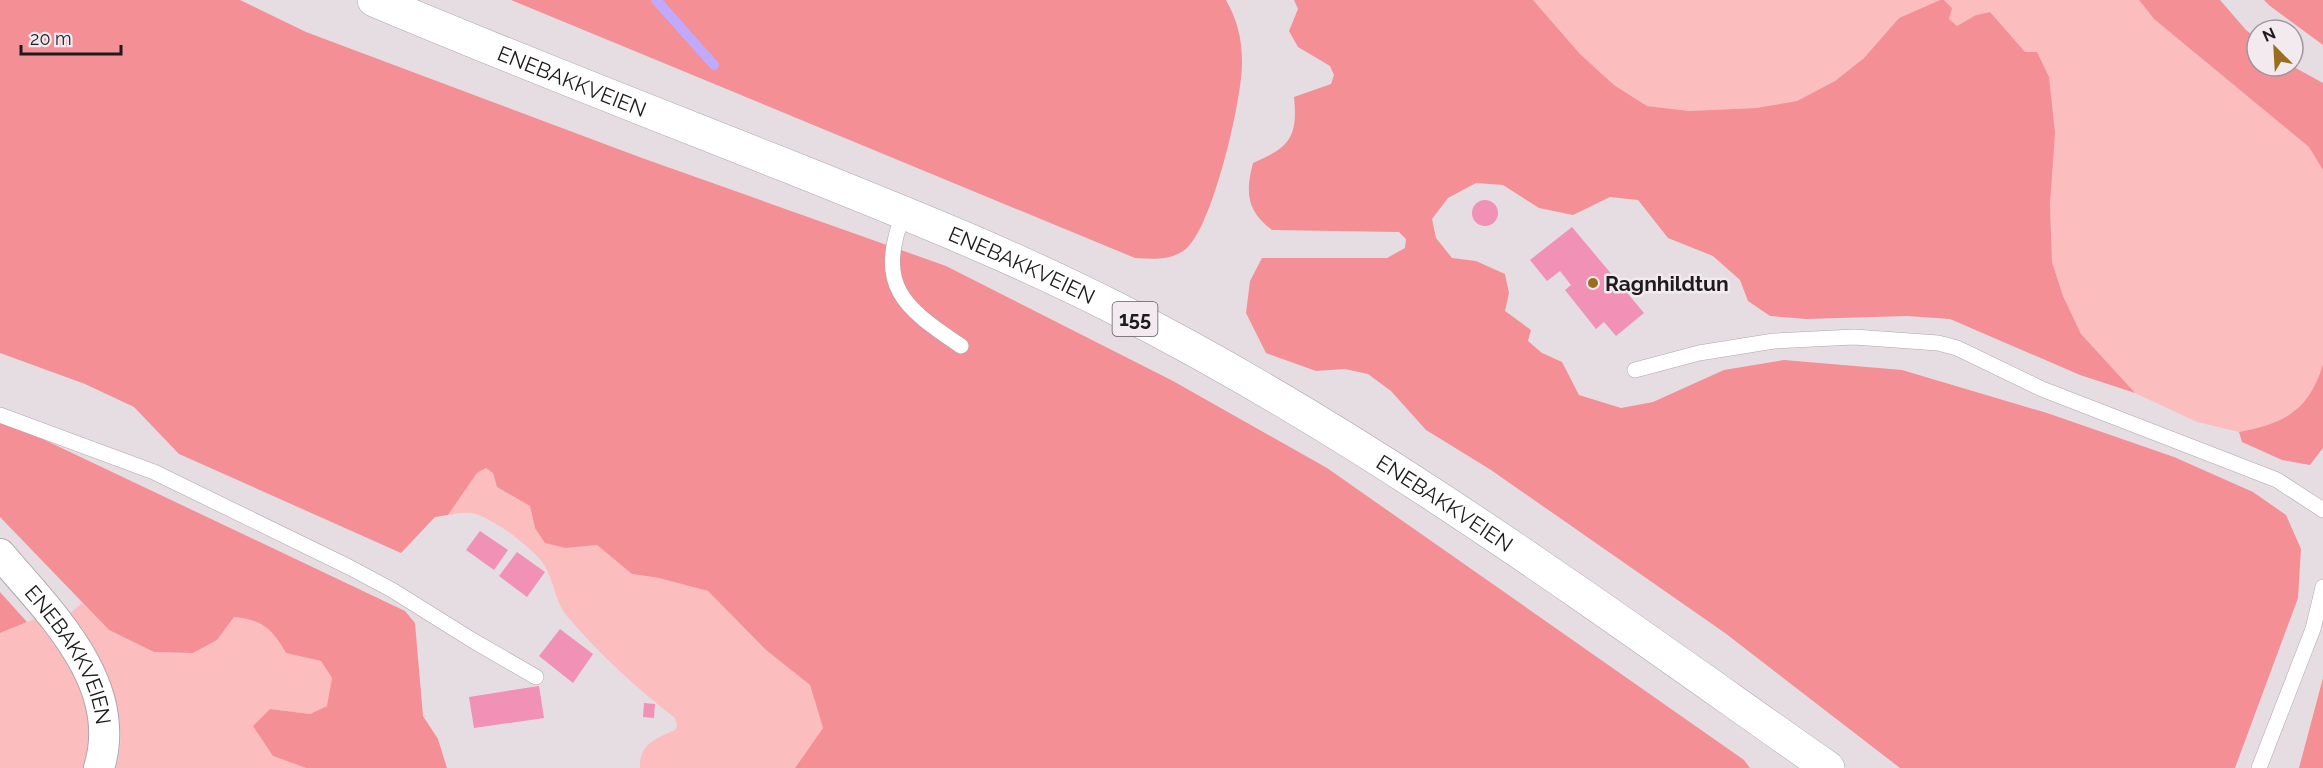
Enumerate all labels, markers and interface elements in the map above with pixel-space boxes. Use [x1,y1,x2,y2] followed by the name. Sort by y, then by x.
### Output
[21,18,122,56] scale bar
[2245,18,2305,78] north arrow
[2260,24,2279,46] text: N
[30,28,72,49] text: 20 m
[494,40,650,122] street label: ENEBAKKVEIEN
[945,221,1099,309] street label: ENEBAKKVEIEN
[1605,271,1729,296] place label: Ragnhildtun
[1586,276,1600,290] marker: Ragnhildtun
[1112,302,1158,336] road number: 155
[1372,449,1518,557] street label: ENEBAKKVEIEN
[20,580,117,726] street label: ENEBAKKVEIEN

